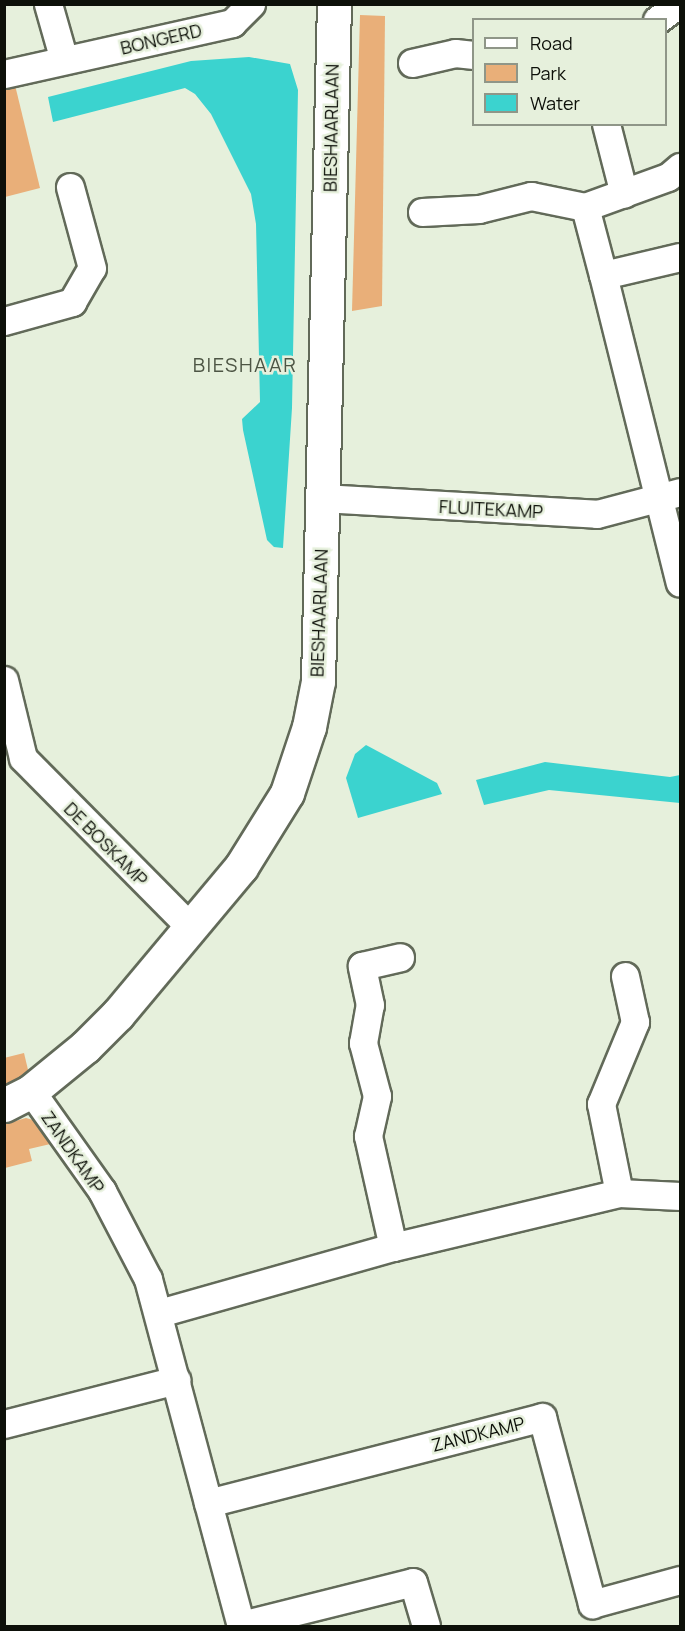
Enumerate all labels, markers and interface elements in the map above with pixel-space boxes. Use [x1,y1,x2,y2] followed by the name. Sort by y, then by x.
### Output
[472,18,667,126] legend
[118,19,204,59] street label: BONGERD
[530,31,573,55] text: Road
[530,61,566,85] text: Park
[319,64,343,192] street label: BIESHAARLAAN
[530,91,580,115] text: Water
[193,352,297,376] district label: BIESHAAR
[438,495,544,523] street label: FLUITEKAMP
[306,549,332,677] street label: BIESHAARLAAN
[60,798,152,890] street label: DE BOSKAMP
[37,1107,109,1197] street label: ZANDKAMP
[429,1412,527,1456] street label: ZANDKAMP

